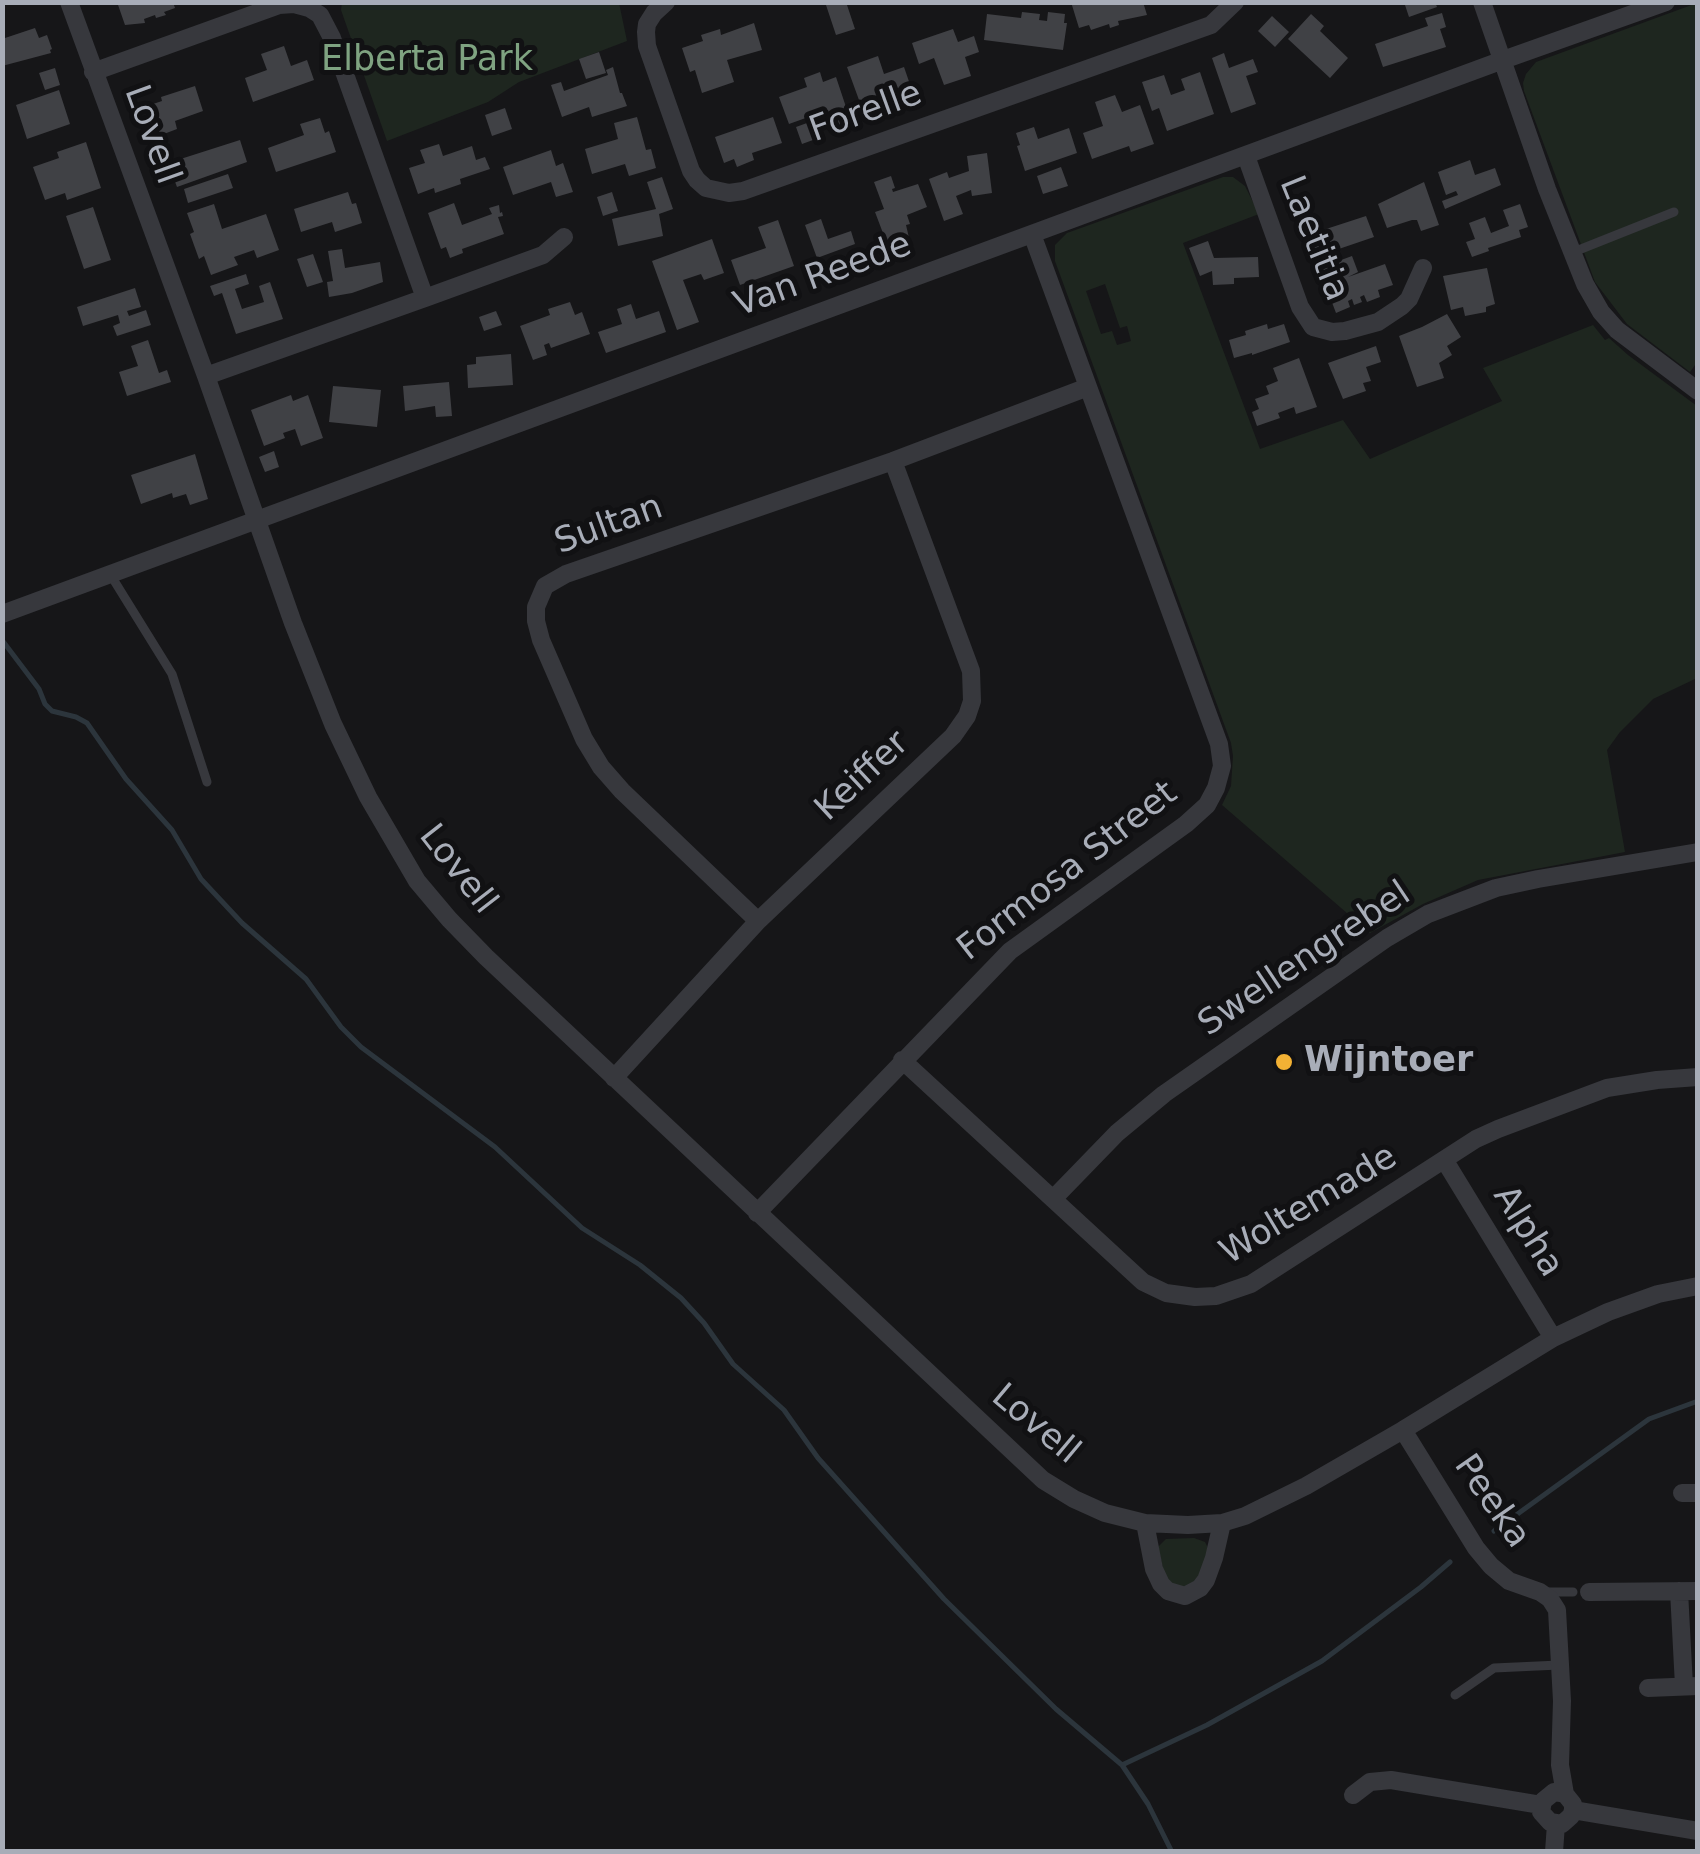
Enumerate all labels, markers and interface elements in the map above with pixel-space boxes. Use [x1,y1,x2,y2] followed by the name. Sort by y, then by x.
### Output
[321,40,533,82] park label: Elberta Park
[804,73,928,153] street label: Forelle
[114,80,188,190] street label: Lovell
[1269,170,1357,308] street label: Laetitia
[729,225,917,327] street label: Van Reede
[549,487,669,565] street label: Sultan
[808,723,918,831] street label: Keiffer
[950,773,1186,971] street label: Formosa Street
[409,817,505,923] street label: Lovell
[1191,874,1419,1046] street label: Swellengrebel
[1304,1041,1473,1083] place label: Wijntoer
[1273,1051,1295,1073] marker: Wijntoer
[1213,1137,1405,1275] street label: Woltemade
[1483,1179,1571,1285] street label: Alpha
[982,1376,1088,1474] street label: Lovell
[1444,1447,1538,1557] street label: Peeka

